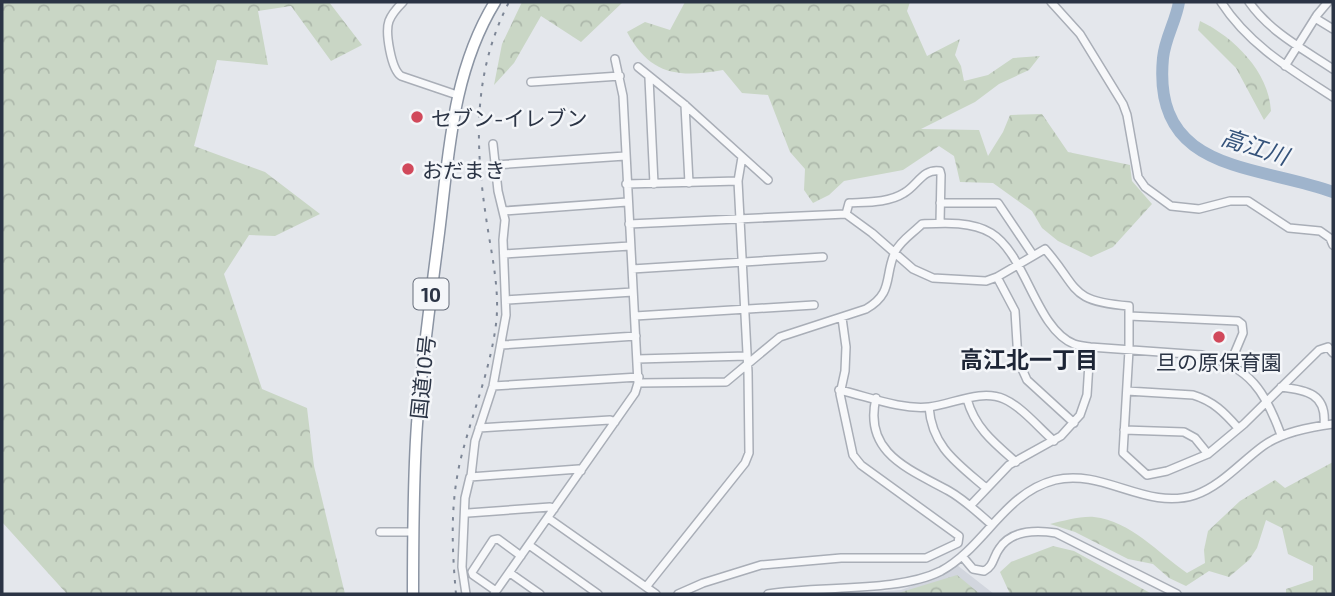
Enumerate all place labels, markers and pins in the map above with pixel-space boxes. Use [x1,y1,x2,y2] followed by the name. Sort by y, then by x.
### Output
[431,105,587,130] place label: セブン-イレブン
[409,109,425,125] marker: セブン-イレブン
[422,157,506,182] place label: おだまき
[400,161,416,177] marker: おだまき
[1211,329,1227,345] marker: 旦の原保育園
[1156,349,1282,374] place label: 旦の原保育園

